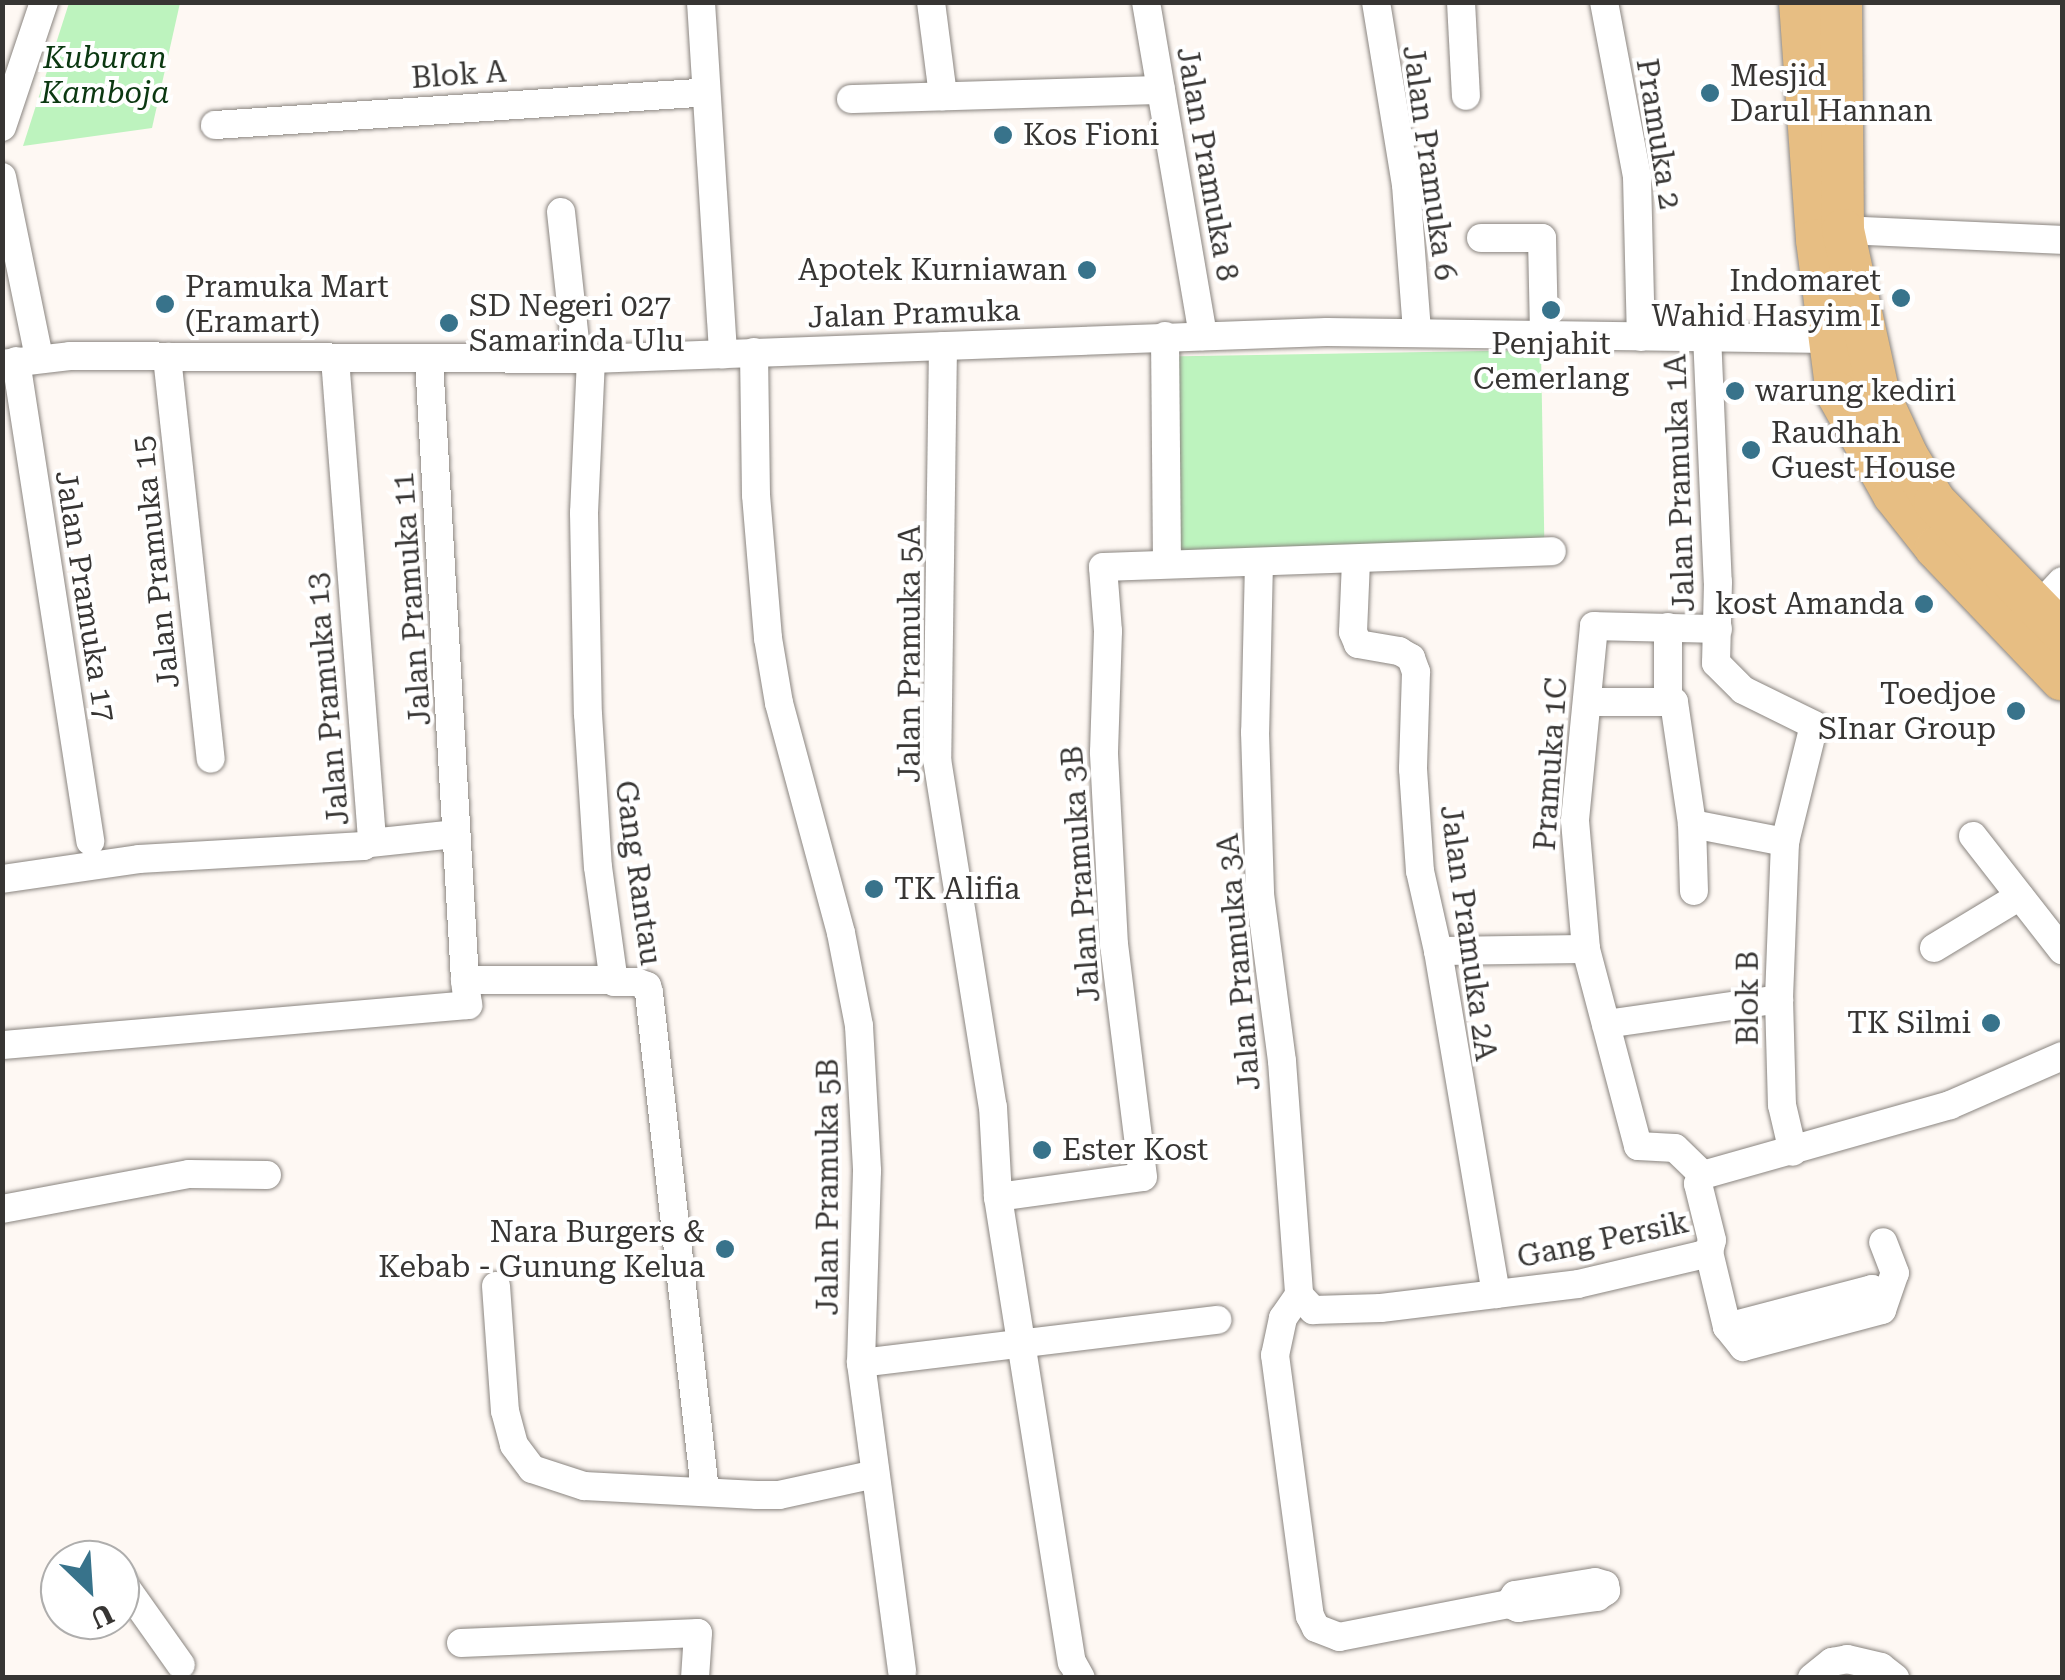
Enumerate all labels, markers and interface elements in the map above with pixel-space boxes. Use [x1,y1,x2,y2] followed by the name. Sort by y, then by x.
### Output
[41,40,169,110] park label: Kuburan Kamboja
[1395,43,1463,283] street label: Jalan Pramuka 6
[1169,44,1245,284] street label: Jalan Pramuka 8
[410,54,508,96] street label: Blok A
[1628,56,1688,212] street label: Pramuka 2
[1730,58,1933,128] place label: Mesjid Darul Hannan
[1699,82,1721,104] marker: Mesjid Darul Hannan
[1023,117,1159,153] place label: Kos Fioni
[992,124,1014,146] marker: Kos Fioni
[798,252,1067,288] place label: Apotek Kurniawan
[1076,259,1098,281] marker: Apotek Kurniawan
[1651,263,1881,334] place label: Indomaret Wahid Hasyim I
[185,269,389,340] place label: Pramuka Mart (Eramart)
[1890,287,1912,309] marker: Indomaret Wahid Hasyim I
[469,288,684,358] place label: SD Negeri 027 Samarinda Ulu
[807,292,1021,336] street label: Jalan Pramuka
[154,293,176,315] marker: Pramuka Mart (Eramart)
[1540,299,1562,321] marker: Penjahit Cemerlang
[438,312,460,334] marker: SD Negeri 027 Samarinda Ulu
[1473,326,1629,396] place label: Penjahit Cemerlang
[1658,353,1702,613] street label: Jalan Pramuka 1A
[1755,373,1956,409] place label: warung kediri
[1724,380,1746,402] marker: warung kediri
[1771,415,1956,486] place label: Raudhah Guest House
[125,434,187,690] street label: Jalan Pramuka 15
[1740,439,1762,461] marker: Raudhah Guest House
[47,468,123,724] street label: Jalan Pramuka 17
[385,471,439,727] street label: Jalan Pramuka 11
[892,525,928,783] street label: Jalan Pramuka 5A
[299,571,357,827] street label: Jalan Pramuka 13
[1715,586,1904,622] place label: kost Amanda
[1913,593,1935,615] marker: kost Amanda
[1527,676,1575,852] street label: Pramuka 1C
[1818,676,1996,746] place label: Toedjoe SInar Group
[2005,700,2027,722] marker: Toedjoe SInar Group
[1054,745,1108,1003] street label: Jalan Pramuka 3B
[607,778,669,968] street label: Gang Rantau
[1432,803,1504,1063] street label: Jalan Pramuka 2A
[1210,832,1268,1092] street label: Jalan Pramuka 3A
[894,871,1020,907] place label: TK Alifia
[863,878,885,900] marker: TK Alifia
[1730,951,1766,1045] street label: Blok B
[1847,1005,1971,1041] place label: TK Silmi
[1980,1012,2002,1034] marker: TK Silmi
[810,1058,846,1316] street label: Jalan Pramuka 5B
[1062,1132,1208,1168] place label: Ester Kost
[1031,1139,1053,1161] marker: Ester Kost
[1514,1204,1692,1276] street label: Gang Persik
[378,1214,705,1284] place label: Nara Burgers & Kebab - Gunung Kelua
[714,1238,736,1260] marker: Nara Burgers & Kebab - Gunung Kelua
[40,1540,140,1640] north arrow
[85,1596,119,1635] text: U

